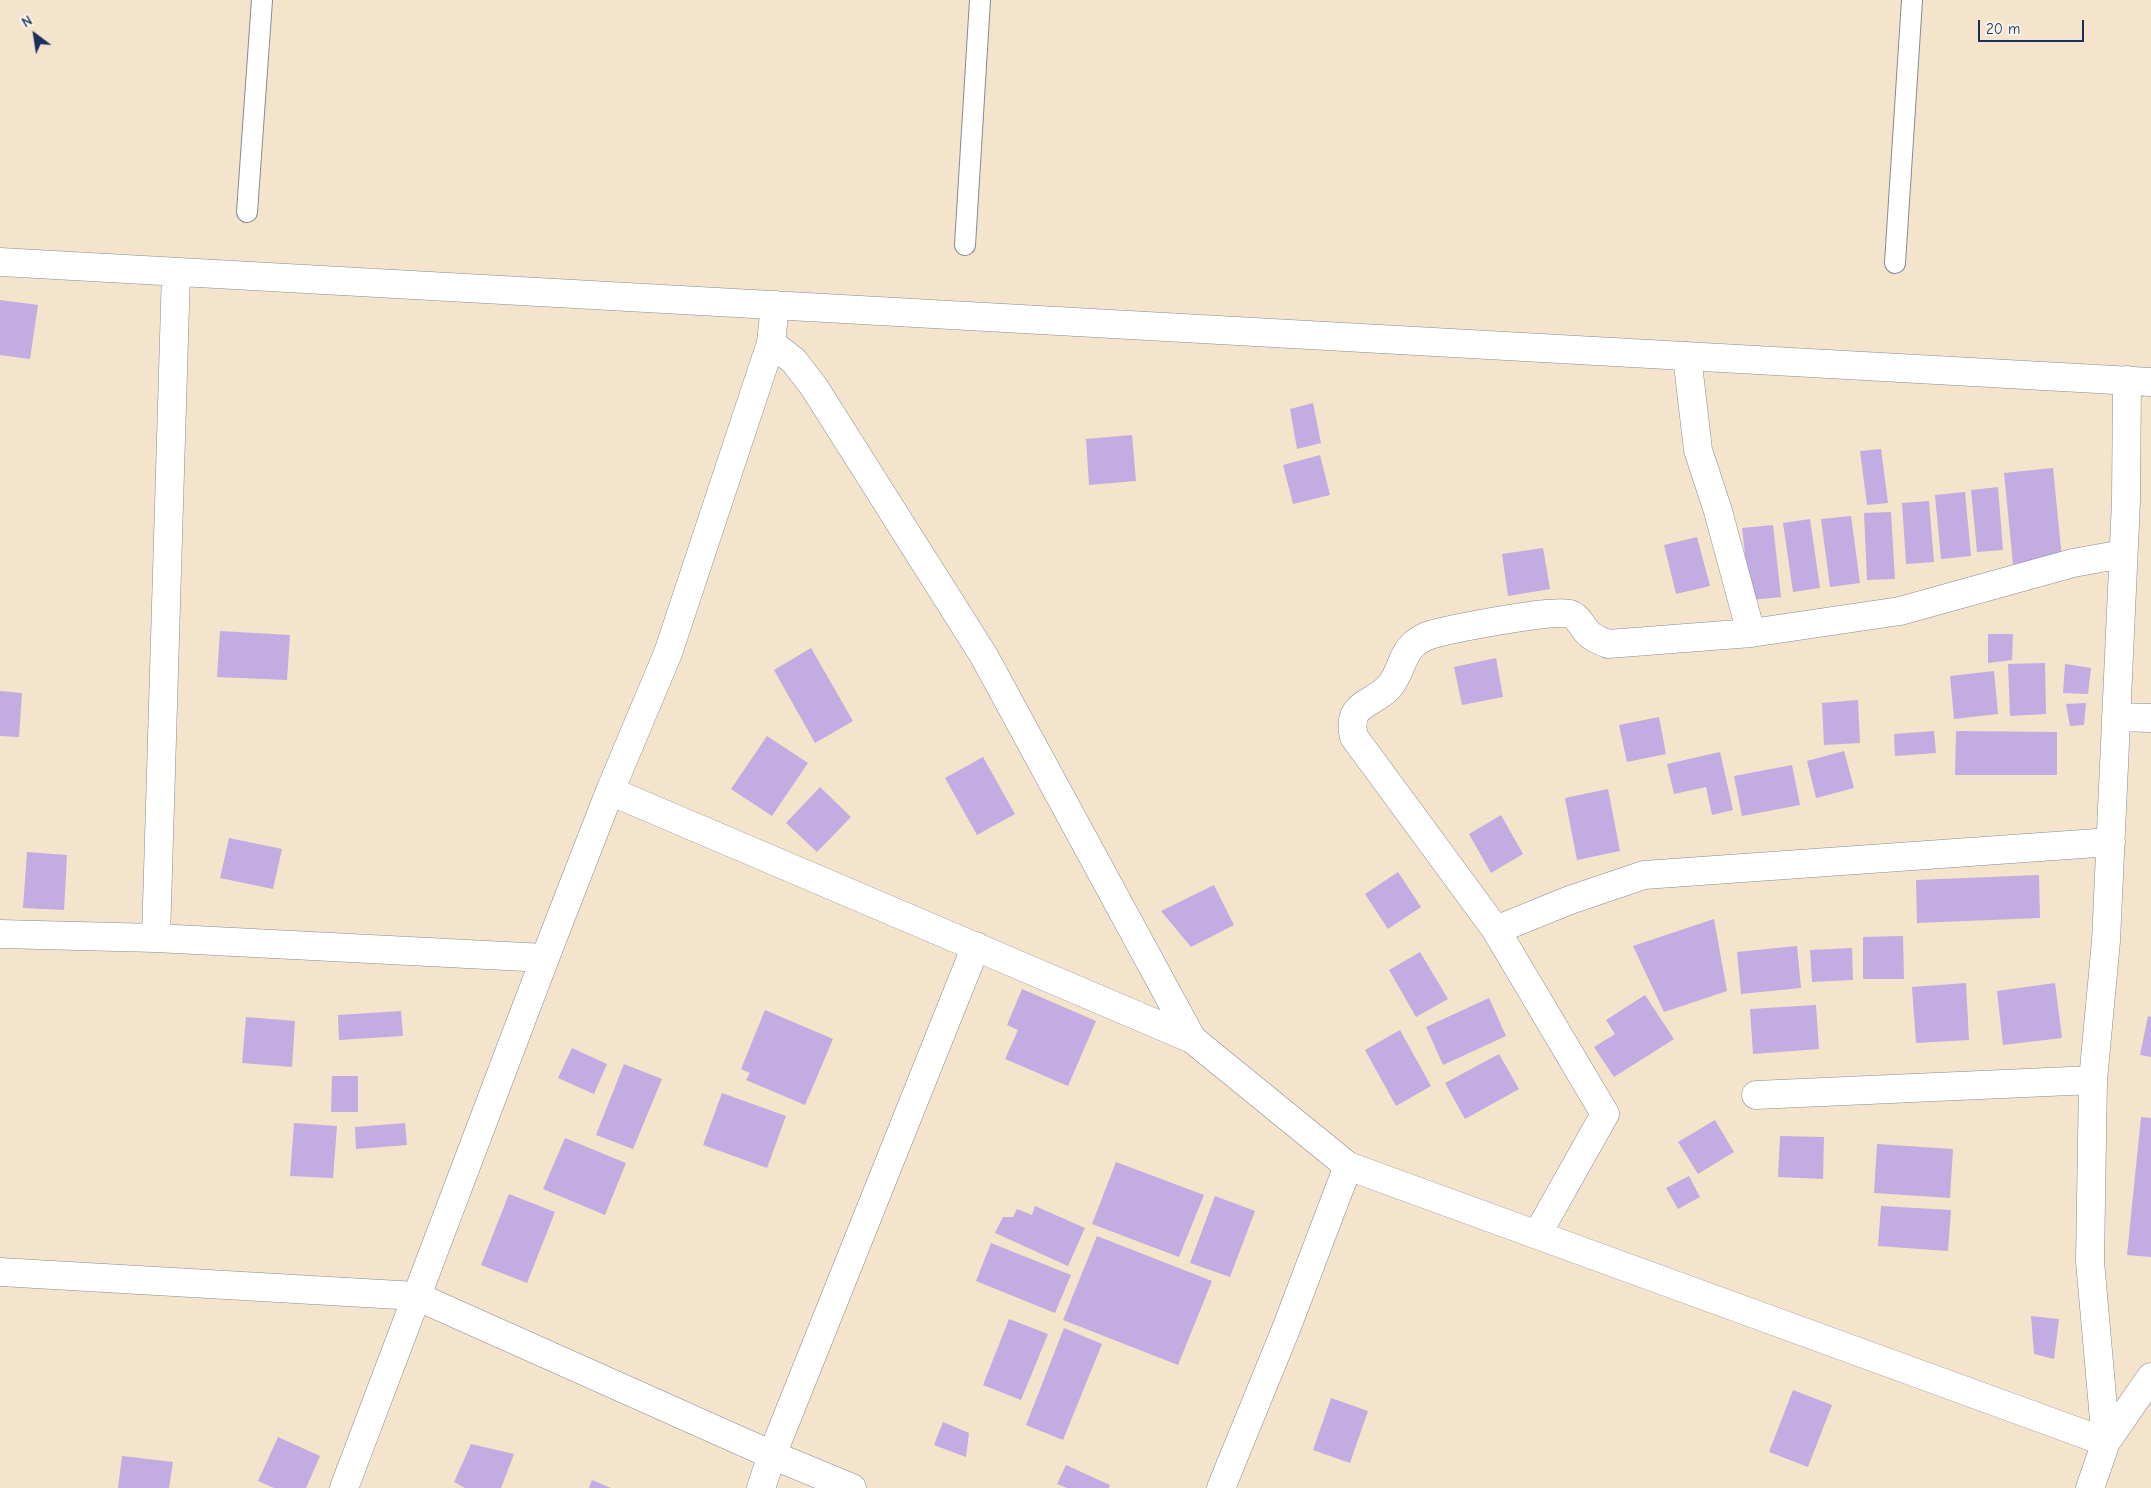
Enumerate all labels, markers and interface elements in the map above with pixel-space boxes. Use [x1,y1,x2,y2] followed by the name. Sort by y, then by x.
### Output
[10,10,60,60] north arrow
[1981,10,2087,42] scale bar
[19,12,35,31] text: N
[1986,20,2020,38] text: 20 m

